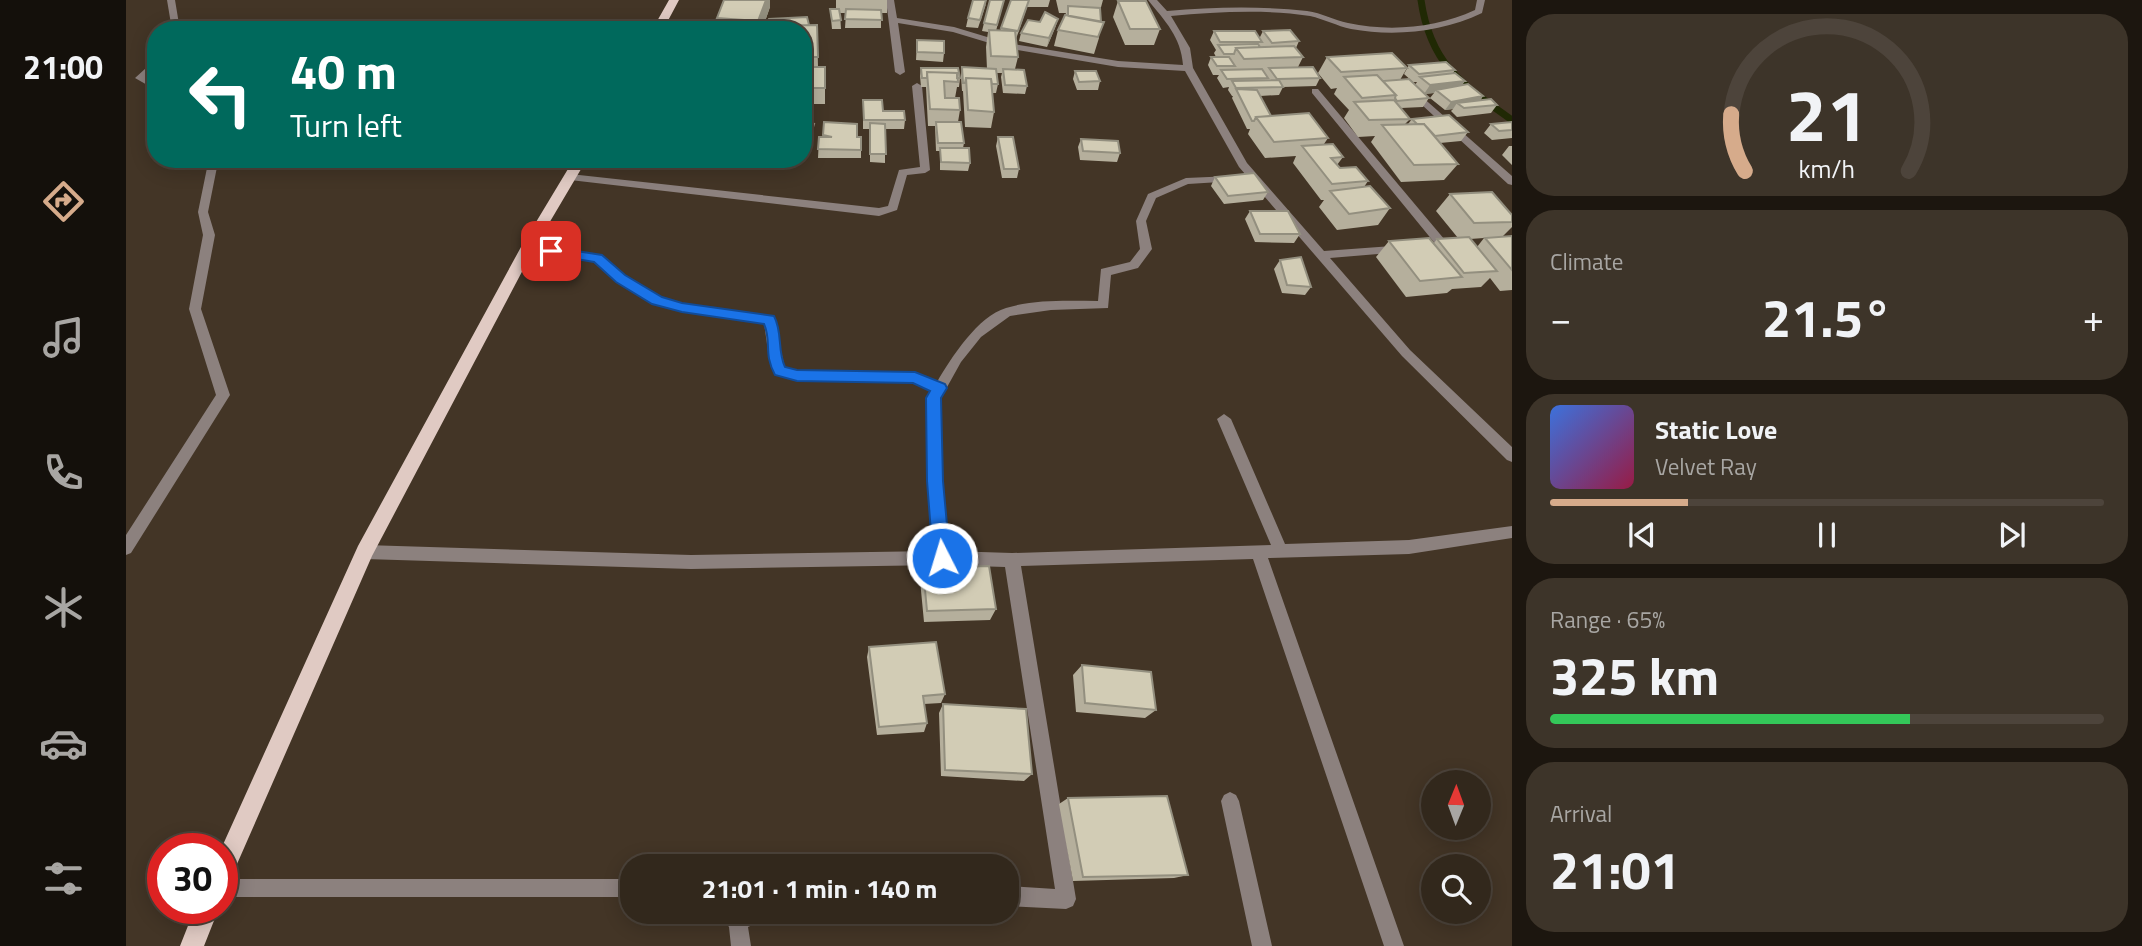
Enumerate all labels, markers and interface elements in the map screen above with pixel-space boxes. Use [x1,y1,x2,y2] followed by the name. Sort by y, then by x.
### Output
[290,33,397,108] text: 40 m
[23,43,103,91] text: 21:00
[175,49,266,140] icon: left
[1786,59,1868,169] text: 21
[290,101,402,149] text: Turn left
[1799,150,1855,188] text: km/h
[39,177,88,226] icon: directions
[521,221,581,281] pin
[532,232,570,270] icon: arrive
[1550,244,1623,279] text: Climate
[1762,278,1892,357] text: 21.5°
[1550,289,1571,347] text: −
[2083,289,2104,347] text: +
[39,313,88,362] icon: music
[1655,410,1777,449] text: Static Love
[39,448,88,497] icon: phone
[1655,449,1757,484] text: Velvet Ray
[1623,516,1661,554] icon: previous
[1808,516,1846,554] icon: pause
[1993,516,2031,554] icon: next
[905,521,979,595] position arrow
[39,583,88,632] icon: climate
[1550,602,1665,637] text: Range · 65%
[1550,636,1719,715] text: 325 km
[39,719,88,768] icon: car
[1421,770,1491,840] north arrow
[1421,770,1491,924] map controls
[1550,796,1612,831] text: Arrival
[1550,830,1680,909] text: 21:01
[147,833,238,924] speed limit sign: 30
[39,854,88,903] icon: filters
[1421,854,1491,924] button: search
[702,869,937,908] text: 21:01 · 1 min · 140 m

